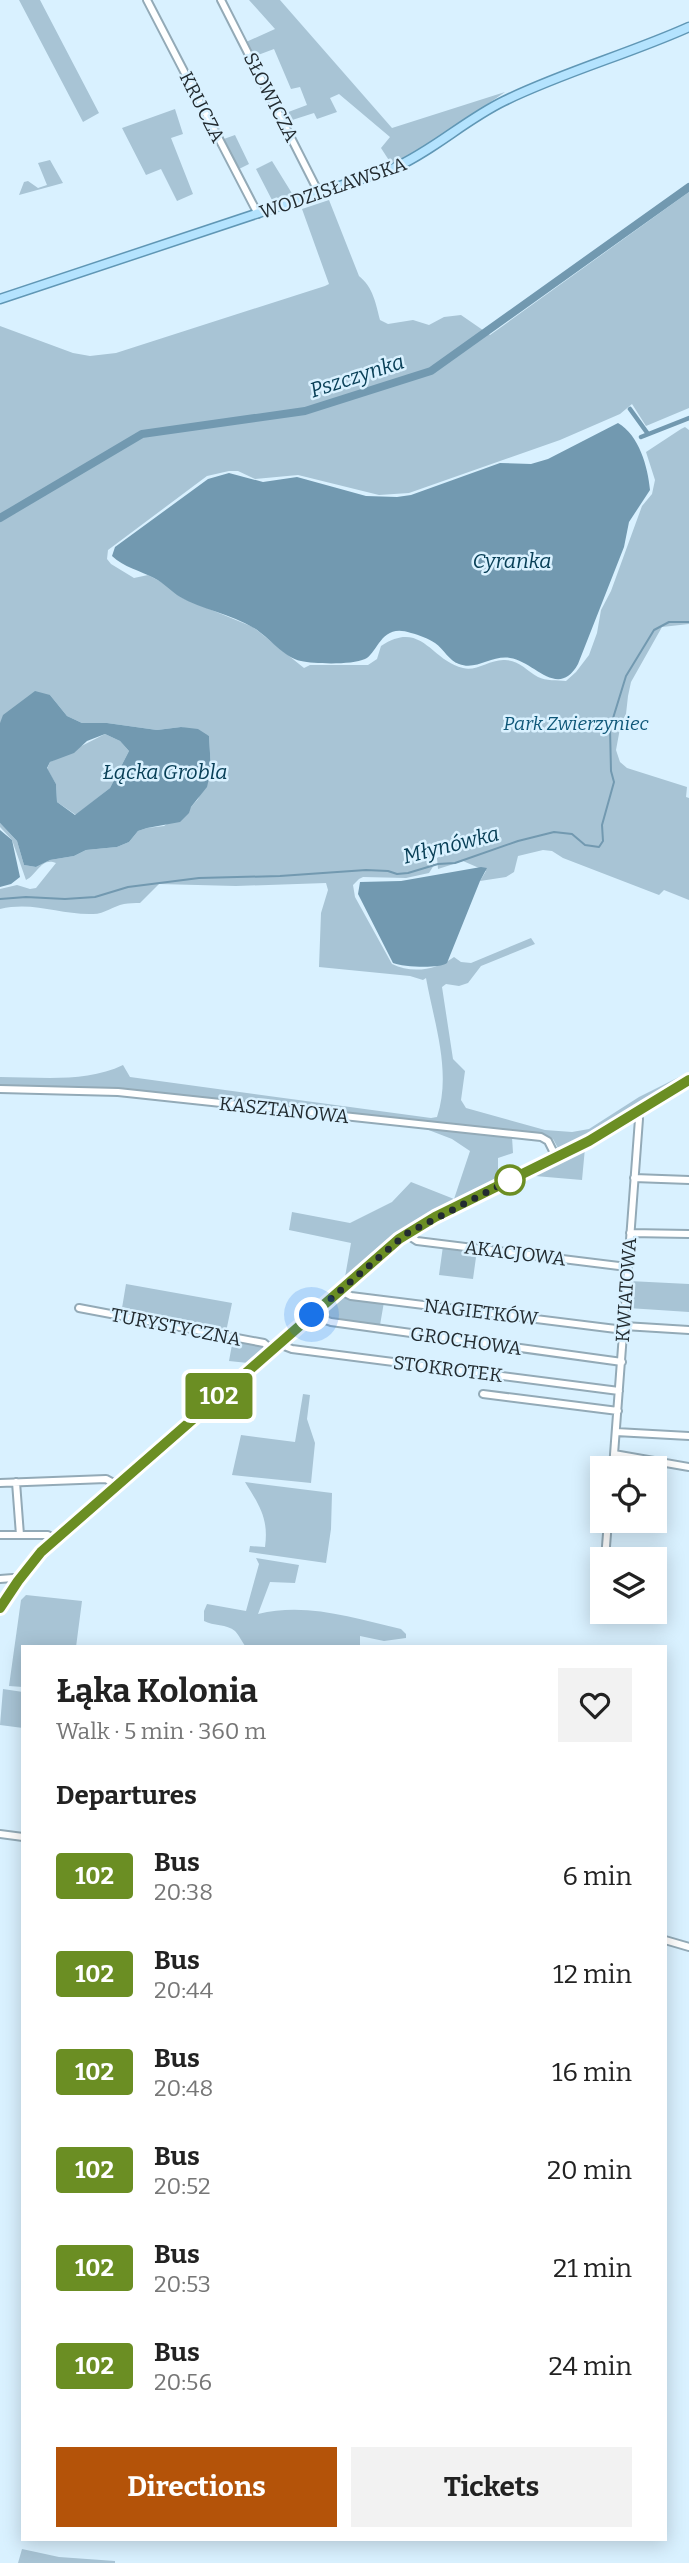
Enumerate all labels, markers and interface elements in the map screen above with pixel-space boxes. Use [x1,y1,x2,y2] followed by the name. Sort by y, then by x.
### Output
[239,48,304,146] street label: SŁOWICZA
[174,68,230,147] street label: KRUCZA
[257,152,410,224] street label: WODZISŁAWSKA
[307,349,407,403] water label: Pszczynka
[472,548,552,574] water label: Cyranka
[503,712,649,735] park label: Park Zwierzyniec
[102,759,228,785] water label: Łącka Grobla
[400,820,502,870] water label: Młynówka
[218,1092,351,1128] street label: KASZTANOWA
[495,1165,525,1195] unlabelled marker
[463,1235,567,1271] street label: AKACJOWA
[611,1236,641,1343] street label: KWIATOWA
[423,1294,540,1330] street label: NAGIETKÓW
[294,1297,329,1332] your location
[109,1303,244,1351] street label: TURYSTYCZNA
[409,1322,524,1360] street label: GROCHOWA
[392,1351,505,1387] street label: STOKROTEK
[179,1373,259,1419] line badge: 102
[199,1382,239,1410] text: 102
[590,1456,667,1624] map controls
[590,1456,667,1533] button: locate
[590,1547,667,1624] button: layers
[558,1668,632,1742] button: heart
[56,1671,258,1711] text: Łąka Kolonia
[56,1717,266,1745] text: Walk · 5 min · 360 m
[56,1780,197,1811] text: Departures
[154,1847,200,1878] text: Bus
[563,1861,632,1892] text: 6 min
[75,1862,114,1890] text: 102
[154,1878,213,1906] text: 20:38
[154,1945,200,1976] text: Bus
[553,1959,632,1990] text: 12 min
[75,1960,114,1988] text: 102
[154,1976,213,2004] text: 20:44
[154,2043,200,2074] text: Bus
[552,2057,632,2088] text: 16 min
[75,2058,114,2086] text: 102
[154,2074,213,2102] text: 20:48
[154,2141,200,2172] text: Bus
[547,2155,632,2186] text: 20 min
[75,2156,114,2184] text: 102
[154,2172,211,2200] text: 20:52
[154,2239,200,2270] text: Bus
[553,2253,632,2284] text: 21 min
[75,2254,114,2282] text: 102
[154,2270,211,2298] text: 20:53
[154,2337,200,2368] text: Bus
[548,2351,632,2382] text: 24 min
[75,2352,114,2380] text: 102
[154,2368,212,2396] text: 20:56
[56,2447,337,2527] button: Directions
[351,2447,632,2527] button: Tickets

